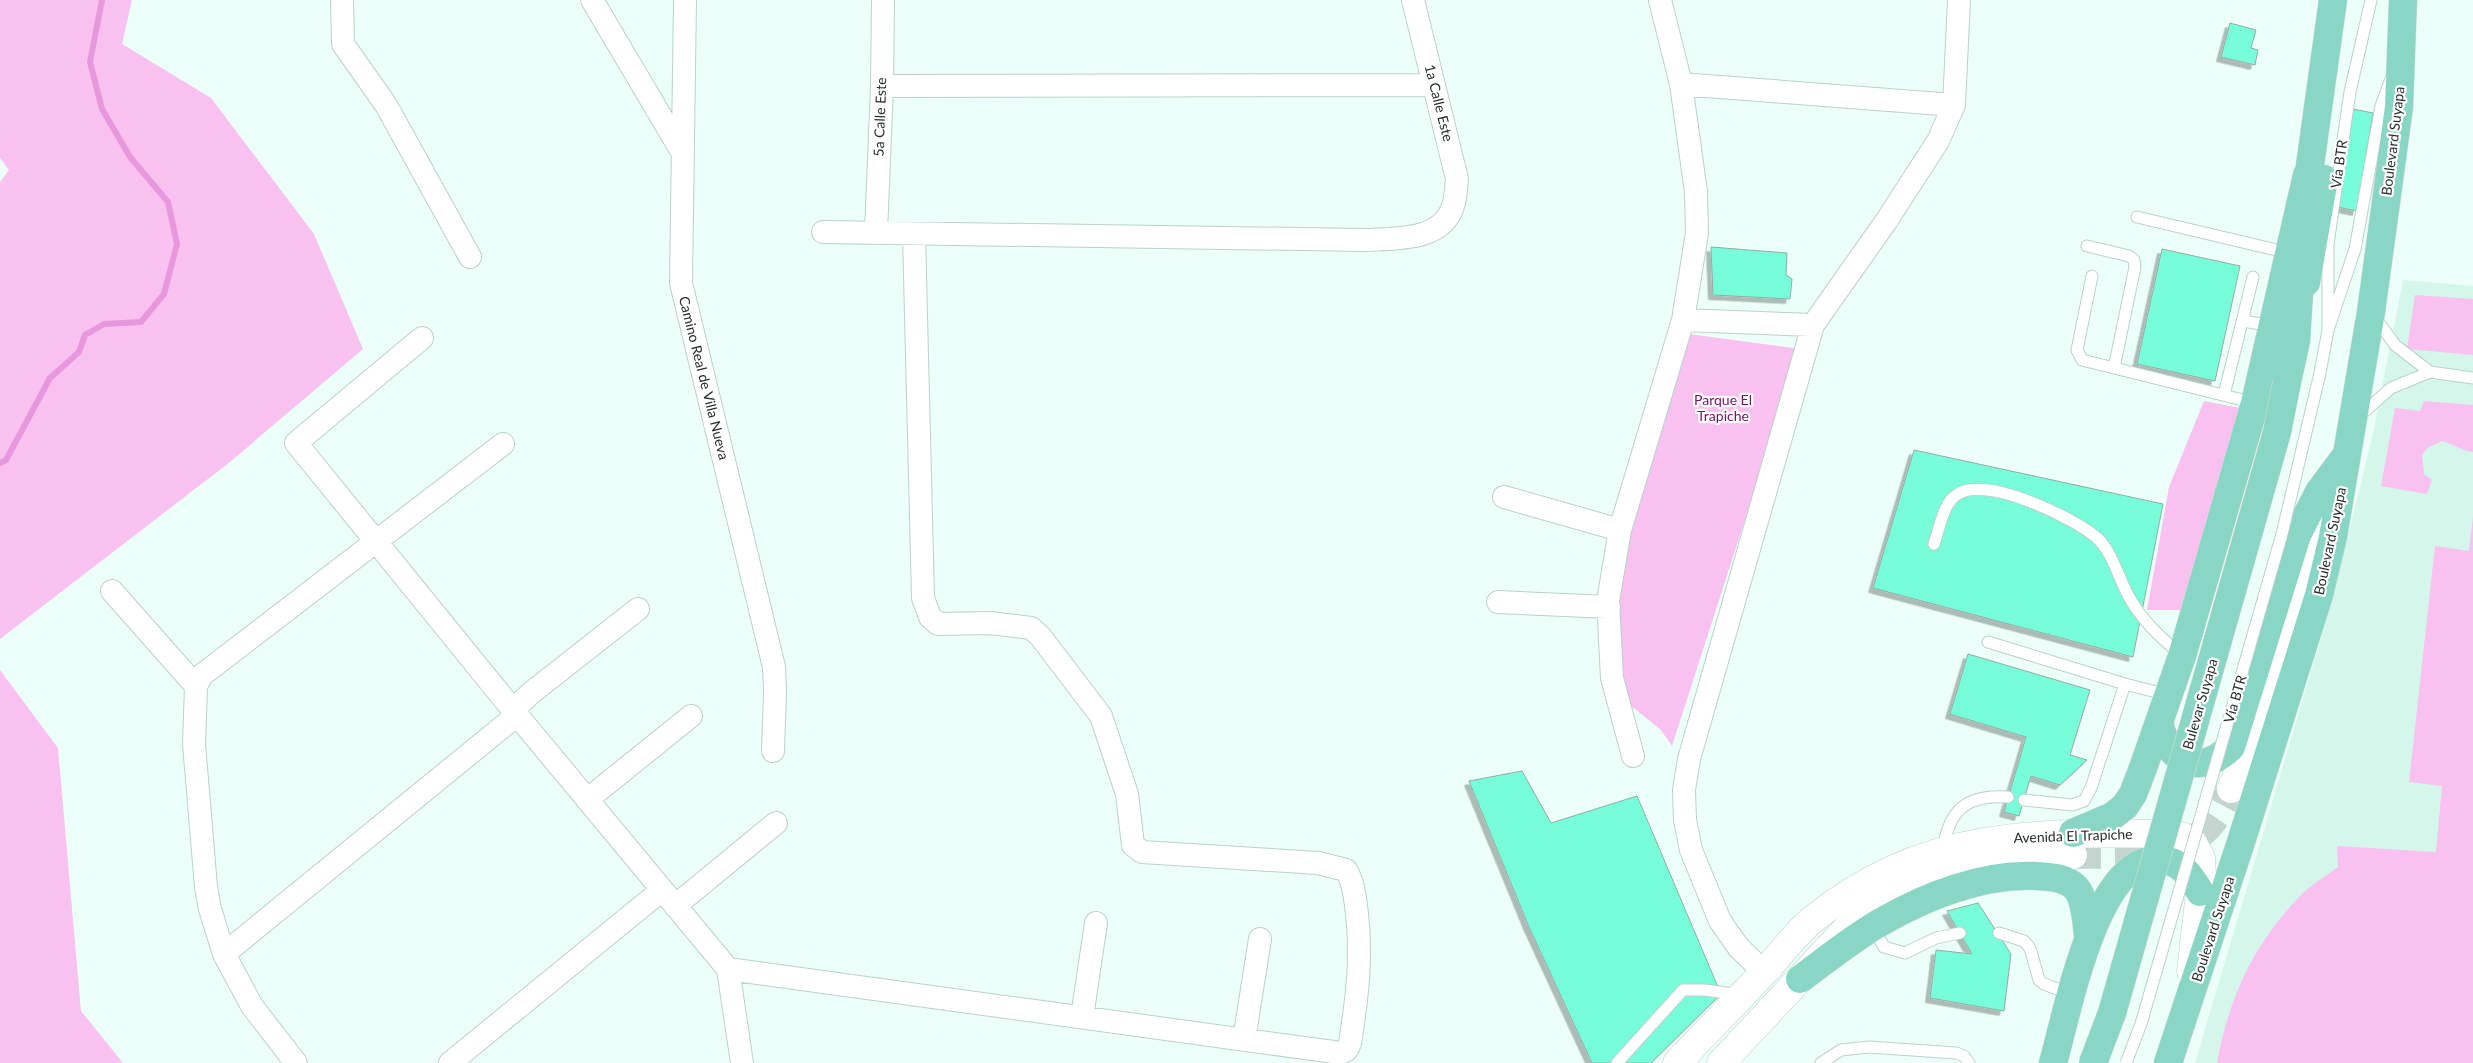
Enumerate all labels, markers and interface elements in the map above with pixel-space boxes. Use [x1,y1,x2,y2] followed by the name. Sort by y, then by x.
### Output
[1422,63,1457,143] street label: 1a Calle Este
[870,77,889,157] street label: 5a Calle Este
[2377,85,2408,196] street label: Boulevard Suyapa
[2327,138,2350,189] street label: Vía BTR
[676,294,733,461] street label: Camino Real de Villa Nueva
[1694,391,1752,424] park label: Parque El Trapiche
[2310,485,2349,596] street label: Boulevard Suyapa
[2178,656,2221,751] street label: Bulevar Suyapa
[2220,673,2249,725] street label: Vía BTR
[2013,825,2133,846] street label: Avenida El Trapiche
[2188,874,2238,984] street label: Boulevard Suyapa

